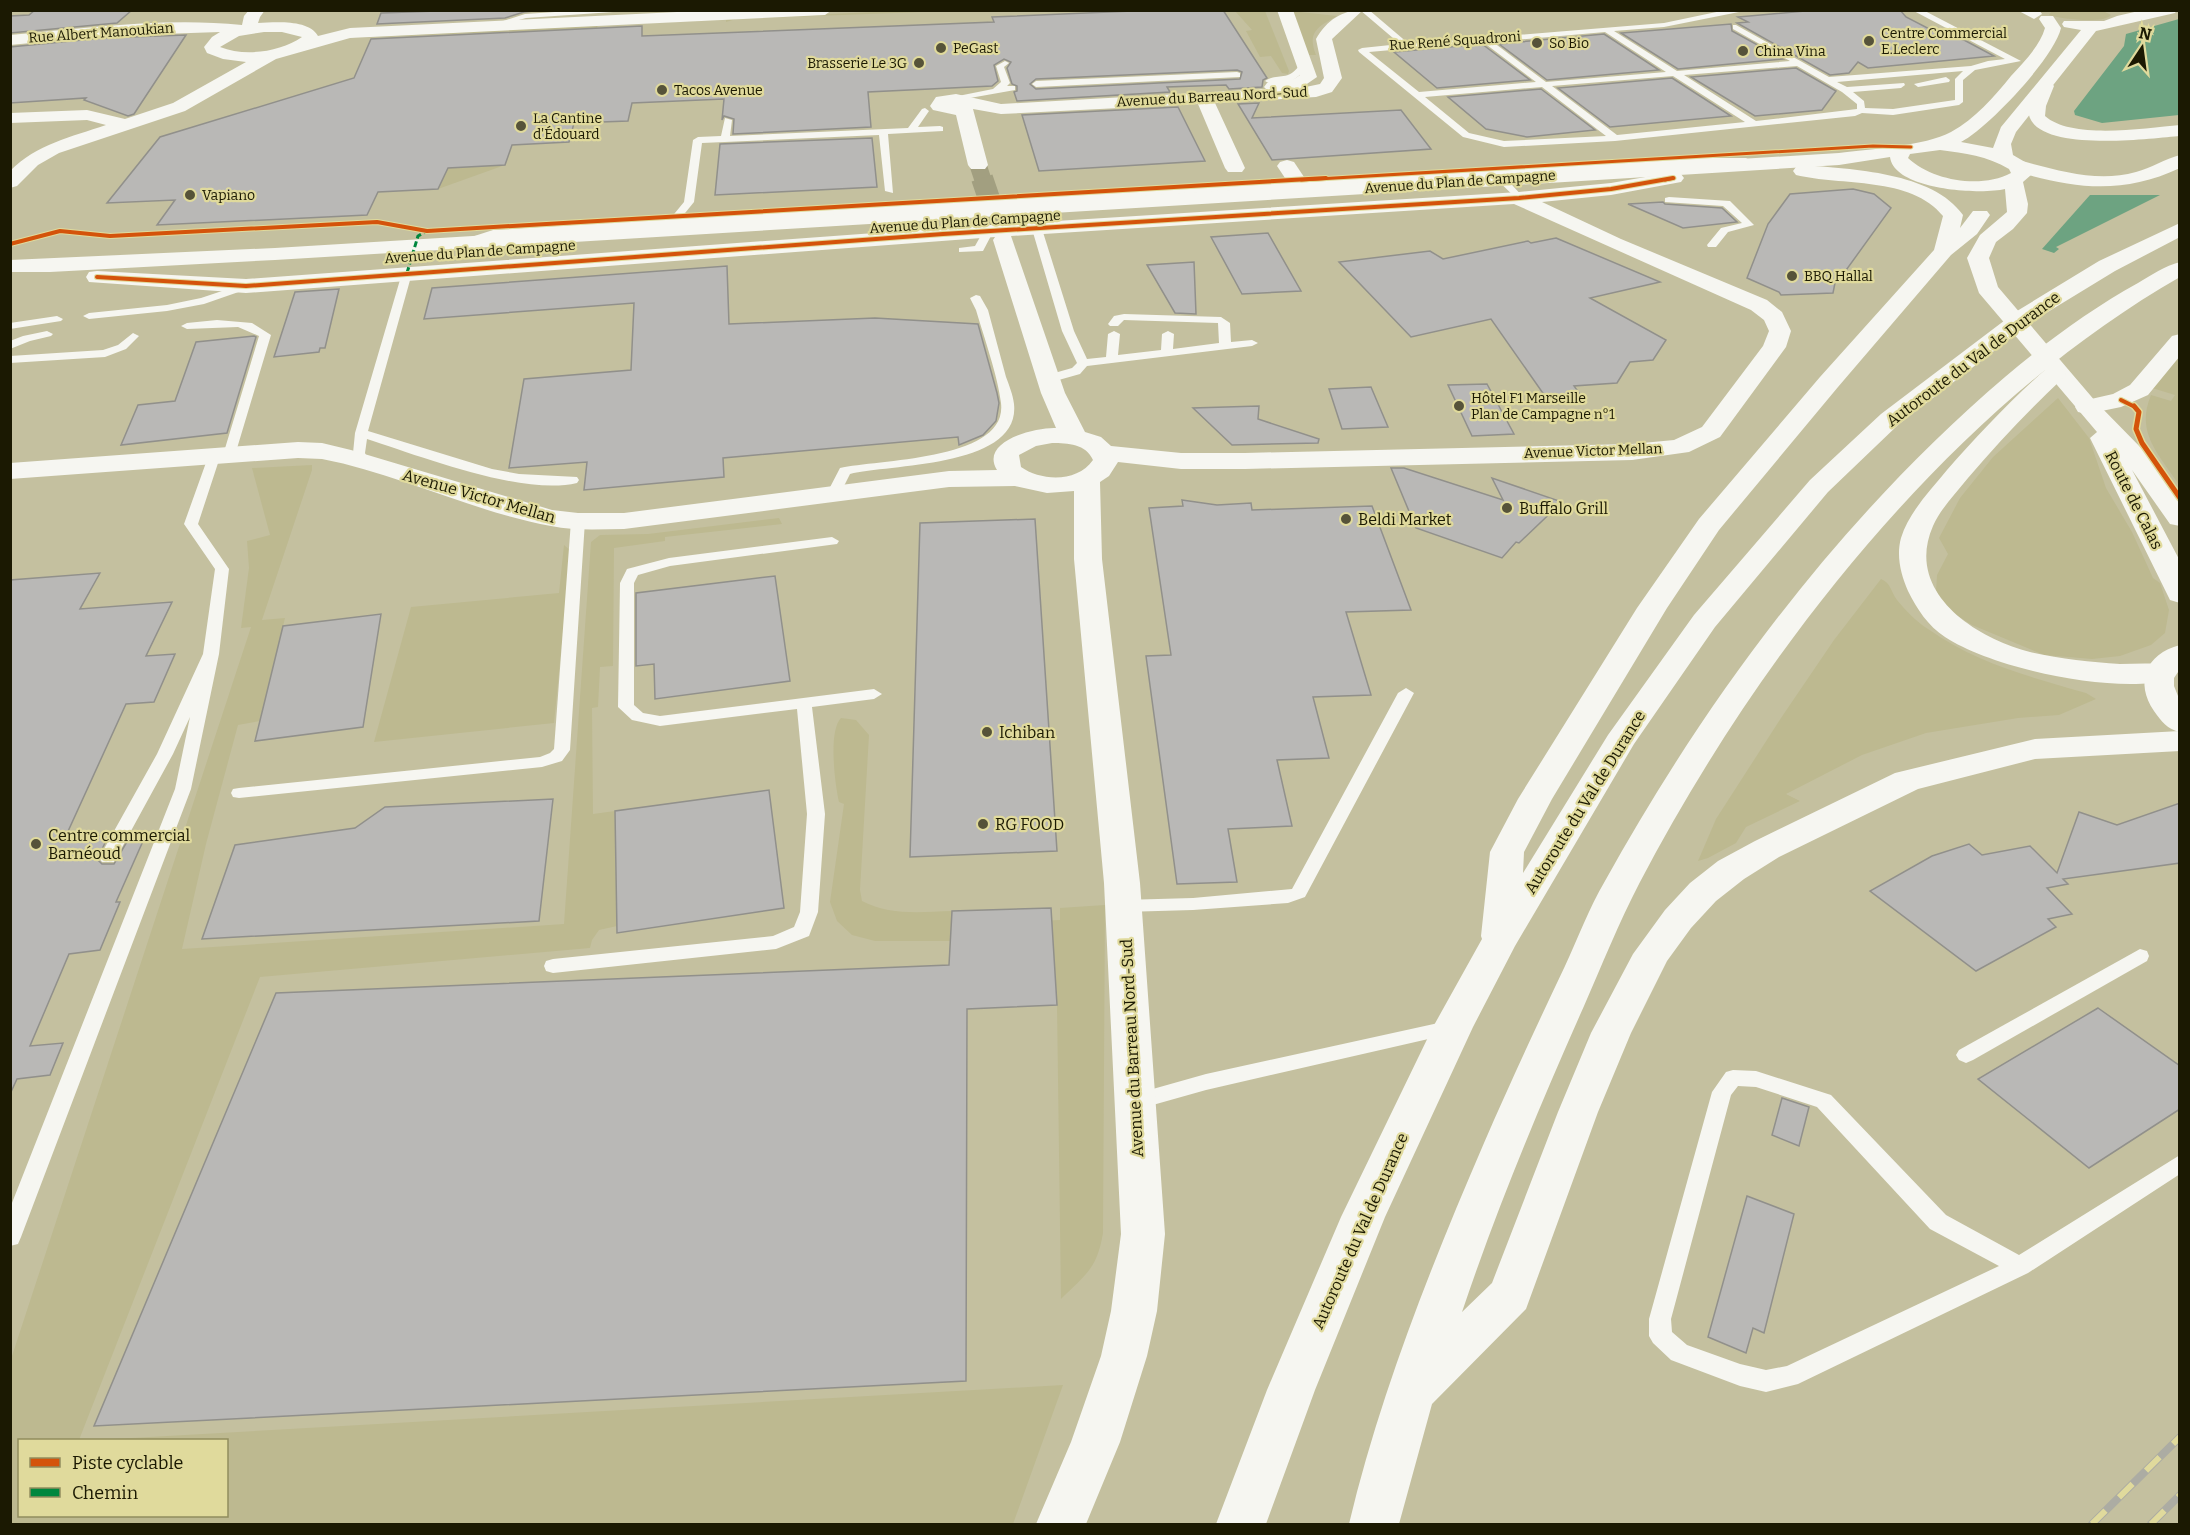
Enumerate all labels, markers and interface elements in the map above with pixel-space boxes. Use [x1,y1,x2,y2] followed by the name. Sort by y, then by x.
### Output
[2112,18,2172,78] north arrow
[28,19,174,47] street label: Rue Albert Manoukian
[2137,23,2153,45] text: N
[1881,25,2007,58] place label: Centre Commercial E.Leclerc
[1389,28,1521,54] street label: Rue René Squadroni
[1862,34,1876,48] marker: Centre Commercial E.Leclerc
[1549,35,1589,52] place label: So Bio
[1530,36,1544,50] marker: So Bio
[953,40,998,57] place label: PeGast
[934,41,948,55] marker: PeGast
[1755,43,1826,60] place label: China Vina
[1736,44,1750,58] marker: China Vina
[807,55,907,72] place label: Brasserie Le 3G
[912,56,926,70] marker: Brasserie Le 3G
[674,82,763,99] place label: Tacos Avenue
[655,83,669,97] marker: Tacos Avenue
[1116,84,1308,110] street label: Avenue du Barreau Nord-Sud
[533,110,602,143] place label: La Cantine d'Édouard
[514,119,528,133] marker: La Cantine d'Édouard
[1364,167,1556,197] street label: Avenue du Plan de Campagne
[202,187,255,204] place label: Vapiano
[183,188,197,202] marker: Vapiano
[869,207,1061,237] street label: Avenue du Plan de Campagne
[384,237,576,267] street label: Avenue du Plan de Campagne
[1804,268,1873,285] place label: BBQ Hallal
[1785,269,1799,283] marker: BBQ Hallal
[1882,287,2064,431] street label: Autoroute du Val de Durance
[1471,390,1615,423] place label: Hôtel F1 Marseille Plan de Campagne n°1
[1452,399,1466,413] marker: Hôtel F1 Marseille Plan de Campagne n°1
[1524,440,1663,462] street label: Avenue Victor Mellan
[2101,448,2167,552] street label: Route de Calas
[400,465,558,527] street label: Avenue Victor Mellan
[1519,499,1609,518] place label: Buffalo Grill
[1500,501,1514,515] marker: Buffalo Grill
[1358,510,1452,529] place label: Beldi Market
[1339,512,1353,526] marker: Beldi Market
[1521,707,1649,897] street label: Autoroute du Val de Durance
[999,723,1055,742] place label: Ichiban
[980,725,994,739] marker: Ichiban
[995,815,1064,834] place label: RG FOOD
[976,817,990,831] marker: RG FOOD
[48,826,191,863] place label: Centre commercial Barnéoud
[29,837,43,851] marker: Centre commercial Barnéoud
[1117,938,1147,1158] street label: Avenue du Barreau Nord-Sud
[1308,1130,1412,1332] street label: Autoroute du Val de Durance
[18,1439,228,1517] legend
[72,1452,183,1474] text: Piste cyclable
[72,1482,139,1504] text: Chemin

